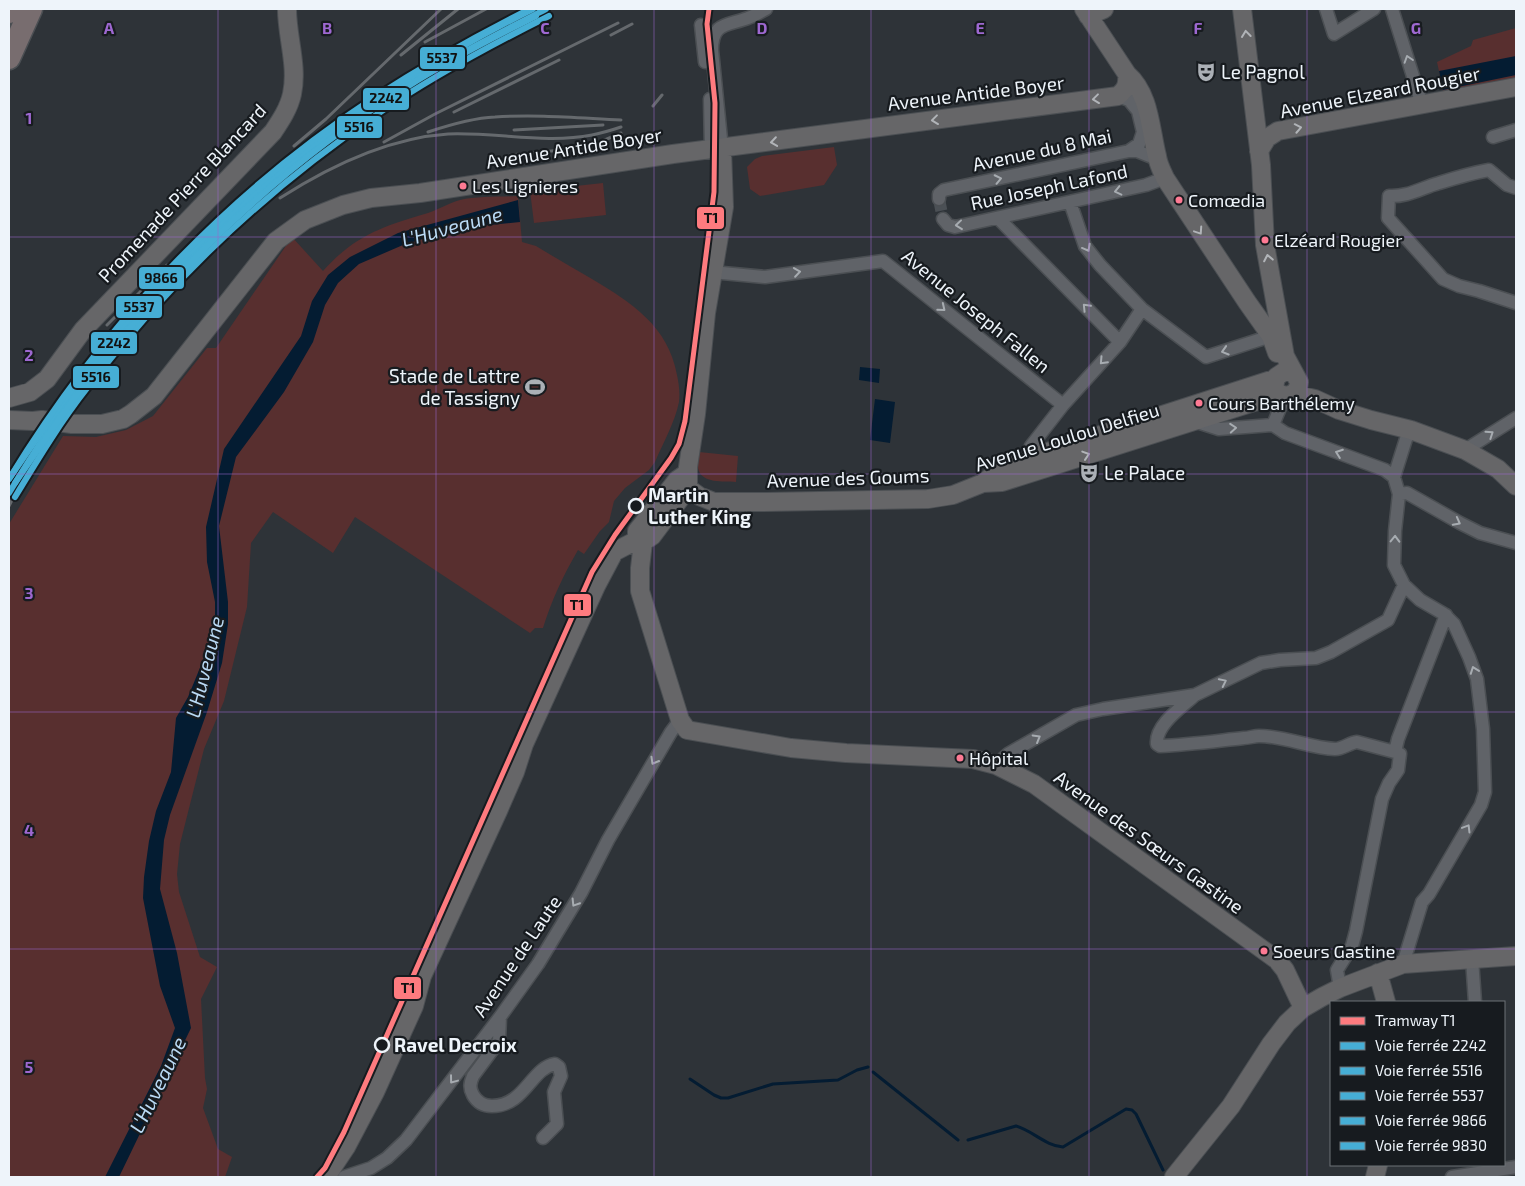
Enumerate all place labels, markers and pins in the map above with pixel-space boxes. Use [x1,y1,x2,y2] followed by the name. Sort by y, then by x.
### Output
[1221,60,1305,83] place label: Le Pagnol
[1195,61,1217,83] theatre icon: Le Pagnol
[472,175,578,197] place label: Les Lignieres
[458,181,468,191] marker: Les Lignieres
[1188,189,1265,211] place label: Comœdia
[1174,195,1184,205] marker: Comœdia
[1274,229,1402,251] place label: Elzéard Rougier
[1260,235,1270,245] marker: Elzéard Rougier
[389,364,520,409] place label: Stade de Lattre de Tassigny
[524,376,546,398] sports icon: Stade de Lattre de Tassigny
[1208,392,1355,414] place label: Cours Barthélemy
[1194,398,1204,408] marker: Cours Barthélemy
[1104,461,1185,484] place label: Le Palace
[1078,462,1100,484] theatre icon: Le Palace
[648,483,751,528] place label: Martin Luther King
[628,498,644,514] marker: Martin Luther King
[969,747,1029,769] place label: Hôpital
[955,753,965,763] marker: Hôpital
[1273,940,1395,962] place label: Soeurs Gastine
[1259,946,1269,956] marker: Soeurs Gastine
[394,1033,517,1056] place label: Ravel Decroix
[374,1037,390,1053] marker: Ravel Decroix

